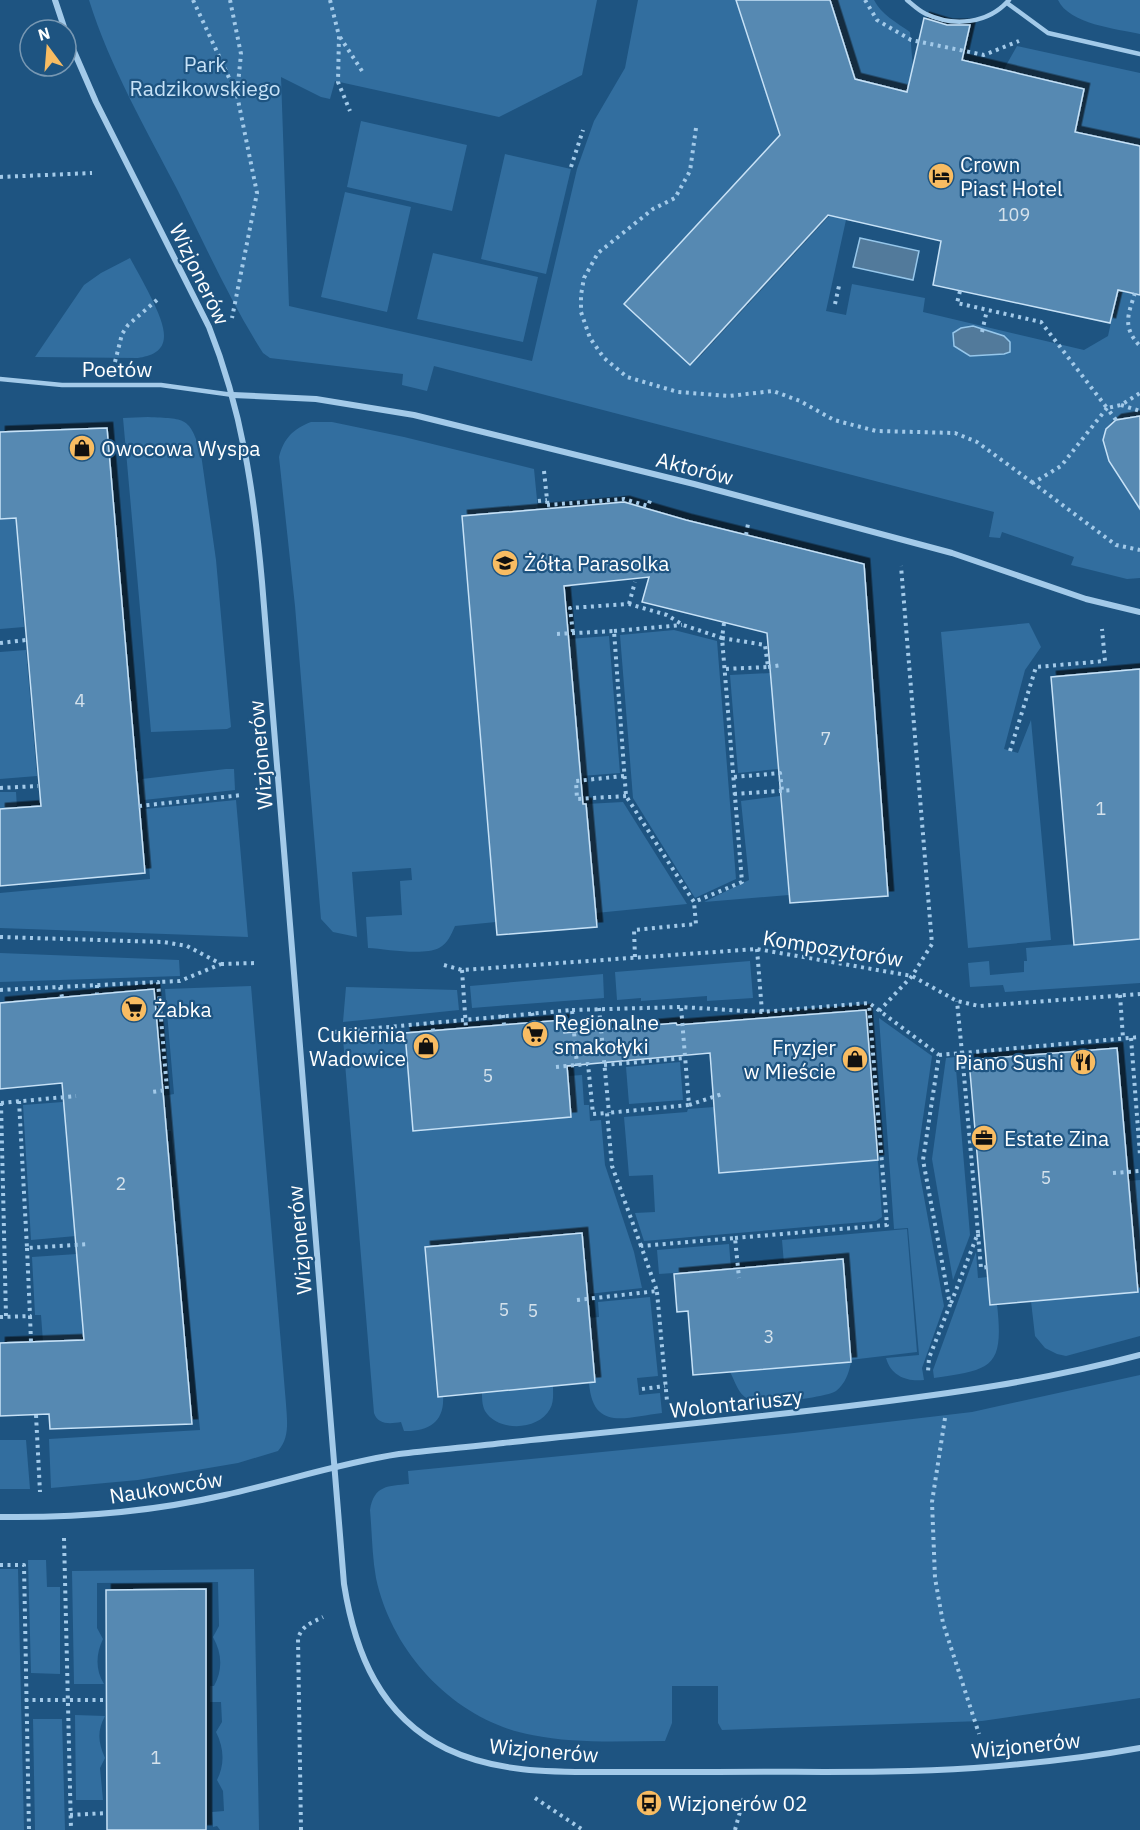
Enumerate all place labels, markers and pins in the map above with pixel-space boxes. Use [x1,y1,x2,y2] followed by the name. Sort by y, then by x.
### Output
[960,150,1063,202] place label: Crown Piast Hotel
[926,161,956,191] hotel icon: Crown Piast Hotel
[67,433,97,463] shop icon: Owocowa Wyspa
[101,434,261,462] place label: Owocowa Wyspa
[490,548,520,578] school or university icon: Żółta Parasolka
[524,549,670,577] place label: Żółta Parasolka
[119,994,149,1024] supermarket icon: Żabka
[154,995,212,1023] place label: Żabka
[554,1008,659,1060] place label: Regionalne smakołyki
[520,1019,550,1049] supermarket icon: Regionalne smakołyki
[309,1020,406,1072] place label: Cukiernia Wadowice
[411,1031,441,1061] shop icon: Cukiernia Wadowice
[744,1033,836,1085] place label: Fryzjer w Mieście
[840,1044,870,1074] shop icon: Fryzjer w Mieście
[1068,1047,1098,1077] restaurant icon: Piano Sushi
[955,1048,1064,1076] place label: Piano Sushi
[969,1123,999,1153] office icon: Estate Zina
[1004,1124,1109,1152] place label: Estate Zina
[634,1788,664,1818] bus stop icon: Wizjonerów 02
[668,1789,808,1817] place label: Wizjonerów 02

